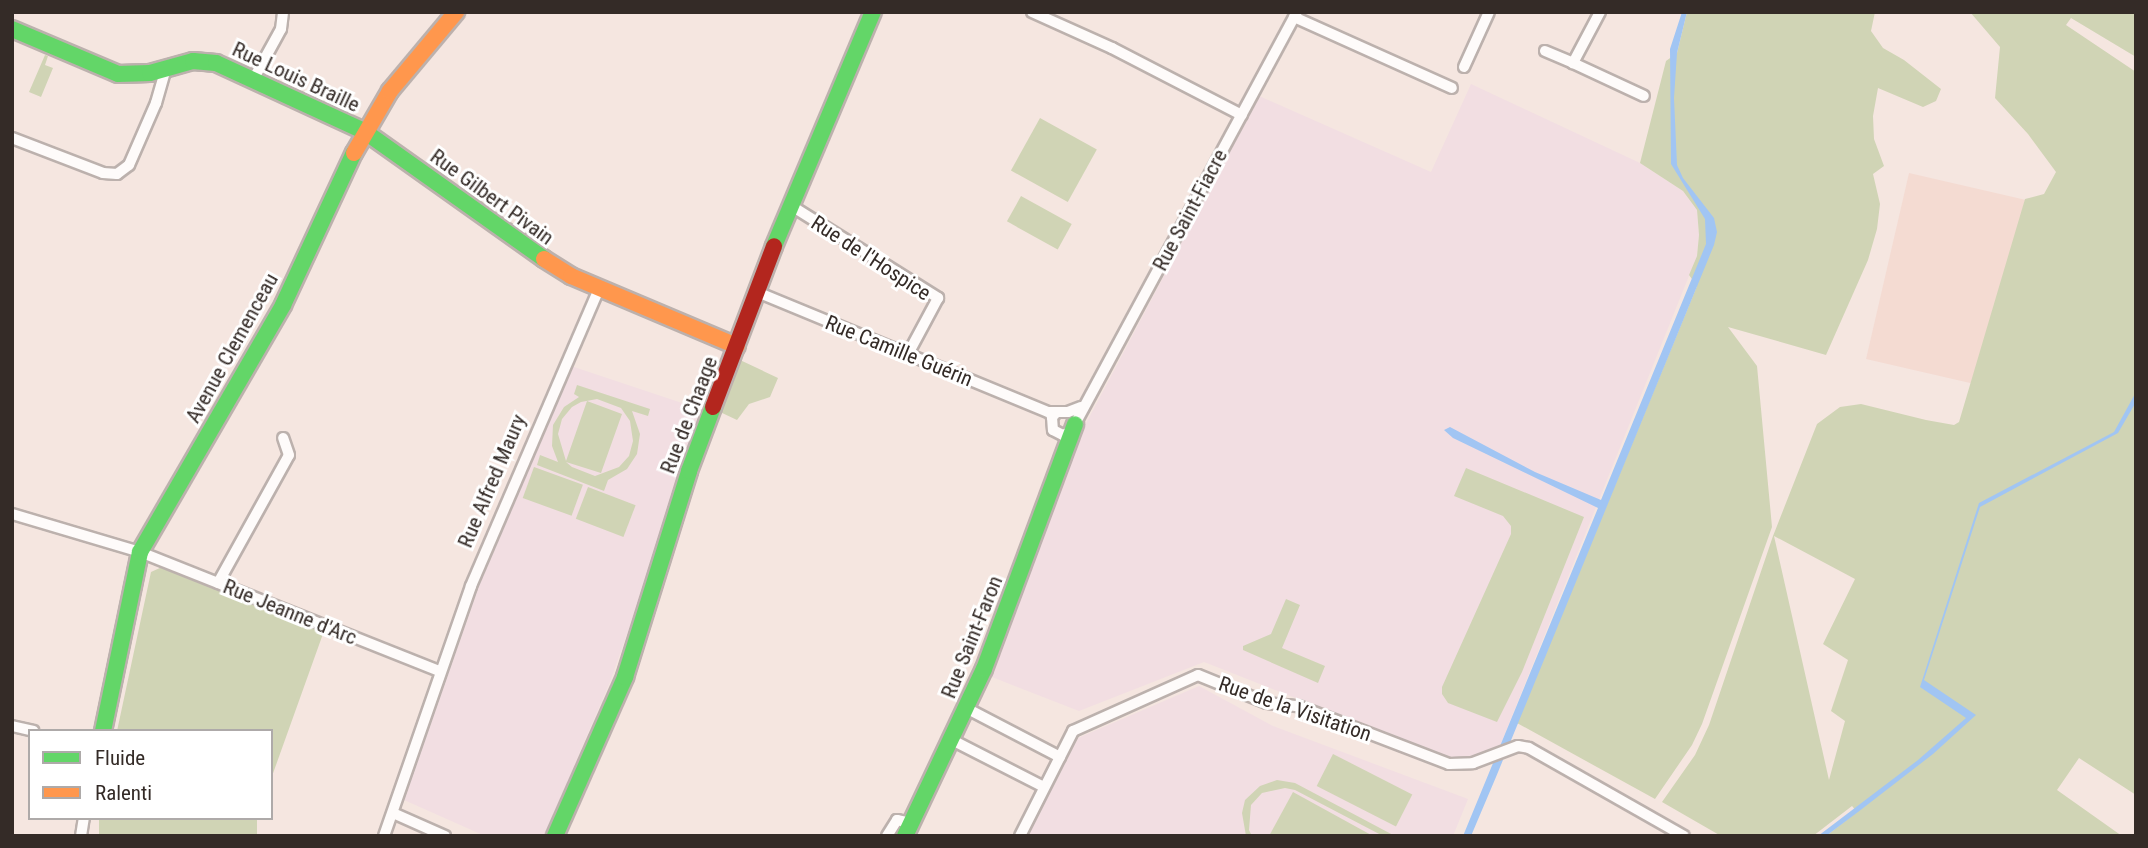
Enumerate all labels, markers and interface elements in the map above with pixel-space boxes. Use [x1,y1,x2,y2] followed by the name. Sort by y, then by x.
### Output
[228,36,364,118] street label: Rue Louis Braille
[425,144,559,250] street label: Rue Gilbert Pivain
[1147,145,1233,275] street label: Rue Saint-Fiacre
[807,210,935,306] street label: Rue de l'Hospice
[180,269,284,427] street label: Avenue Clemenceau
[822,310,976,392] street label: Rue Camille Guérin
[655,353,723,477] street label: Rue de Chaage
[453,411,531,551] street label: Rue Alfred Maury
[936,572,1008,702] street label: Rue Saint-Faron
[219,574,361,650] street label: Rue Jeanne d'Arc
[1215,671,1375,747] street label: Rue de la Visitation
[28,729,273,820] legend
[95,746,145,770] text: Fluide
[95,781,152,805] text: Ralenti

